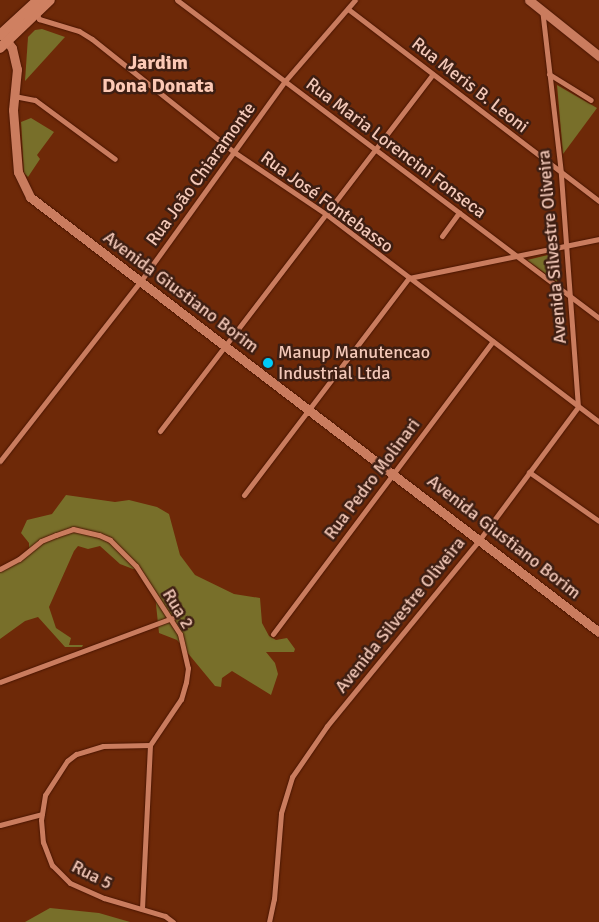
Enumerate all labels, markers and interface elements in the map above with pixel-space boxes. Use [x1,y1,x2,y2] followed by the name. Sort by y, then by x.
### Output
[407,33,533,137] street label: Rua Meris B. Leoni
[102,50,214,97] district label: Jardim Dona Donata
[302,73,490,223] street label: Rua Maria Lorencini Fonseca
[142,98,260,250] street label: Rua João Chiaramonte
[257,147,397,257] street label: Rua José Fontebasso
[533,149,571,345] street label: Avenida Silvestre Oliveira
[99,226,263,358] street label: Avenida Giustiano Borim
[278,342,430,384] place label: Manup Manutencao Industrial Ltda
[262,357,274,369] marker: Manup Manutencao Industrial Ltda
[319,414,425,544] street label: Rua Pedro Molinari
[423,470,585,604] street label: Avenida Giustiano Borim
[330,533,470,697] street label: Avenida Silvestre Oliveira
[158,585,198,633] street label: Rua 2
[68,856,116,894] street label: Rua 5

